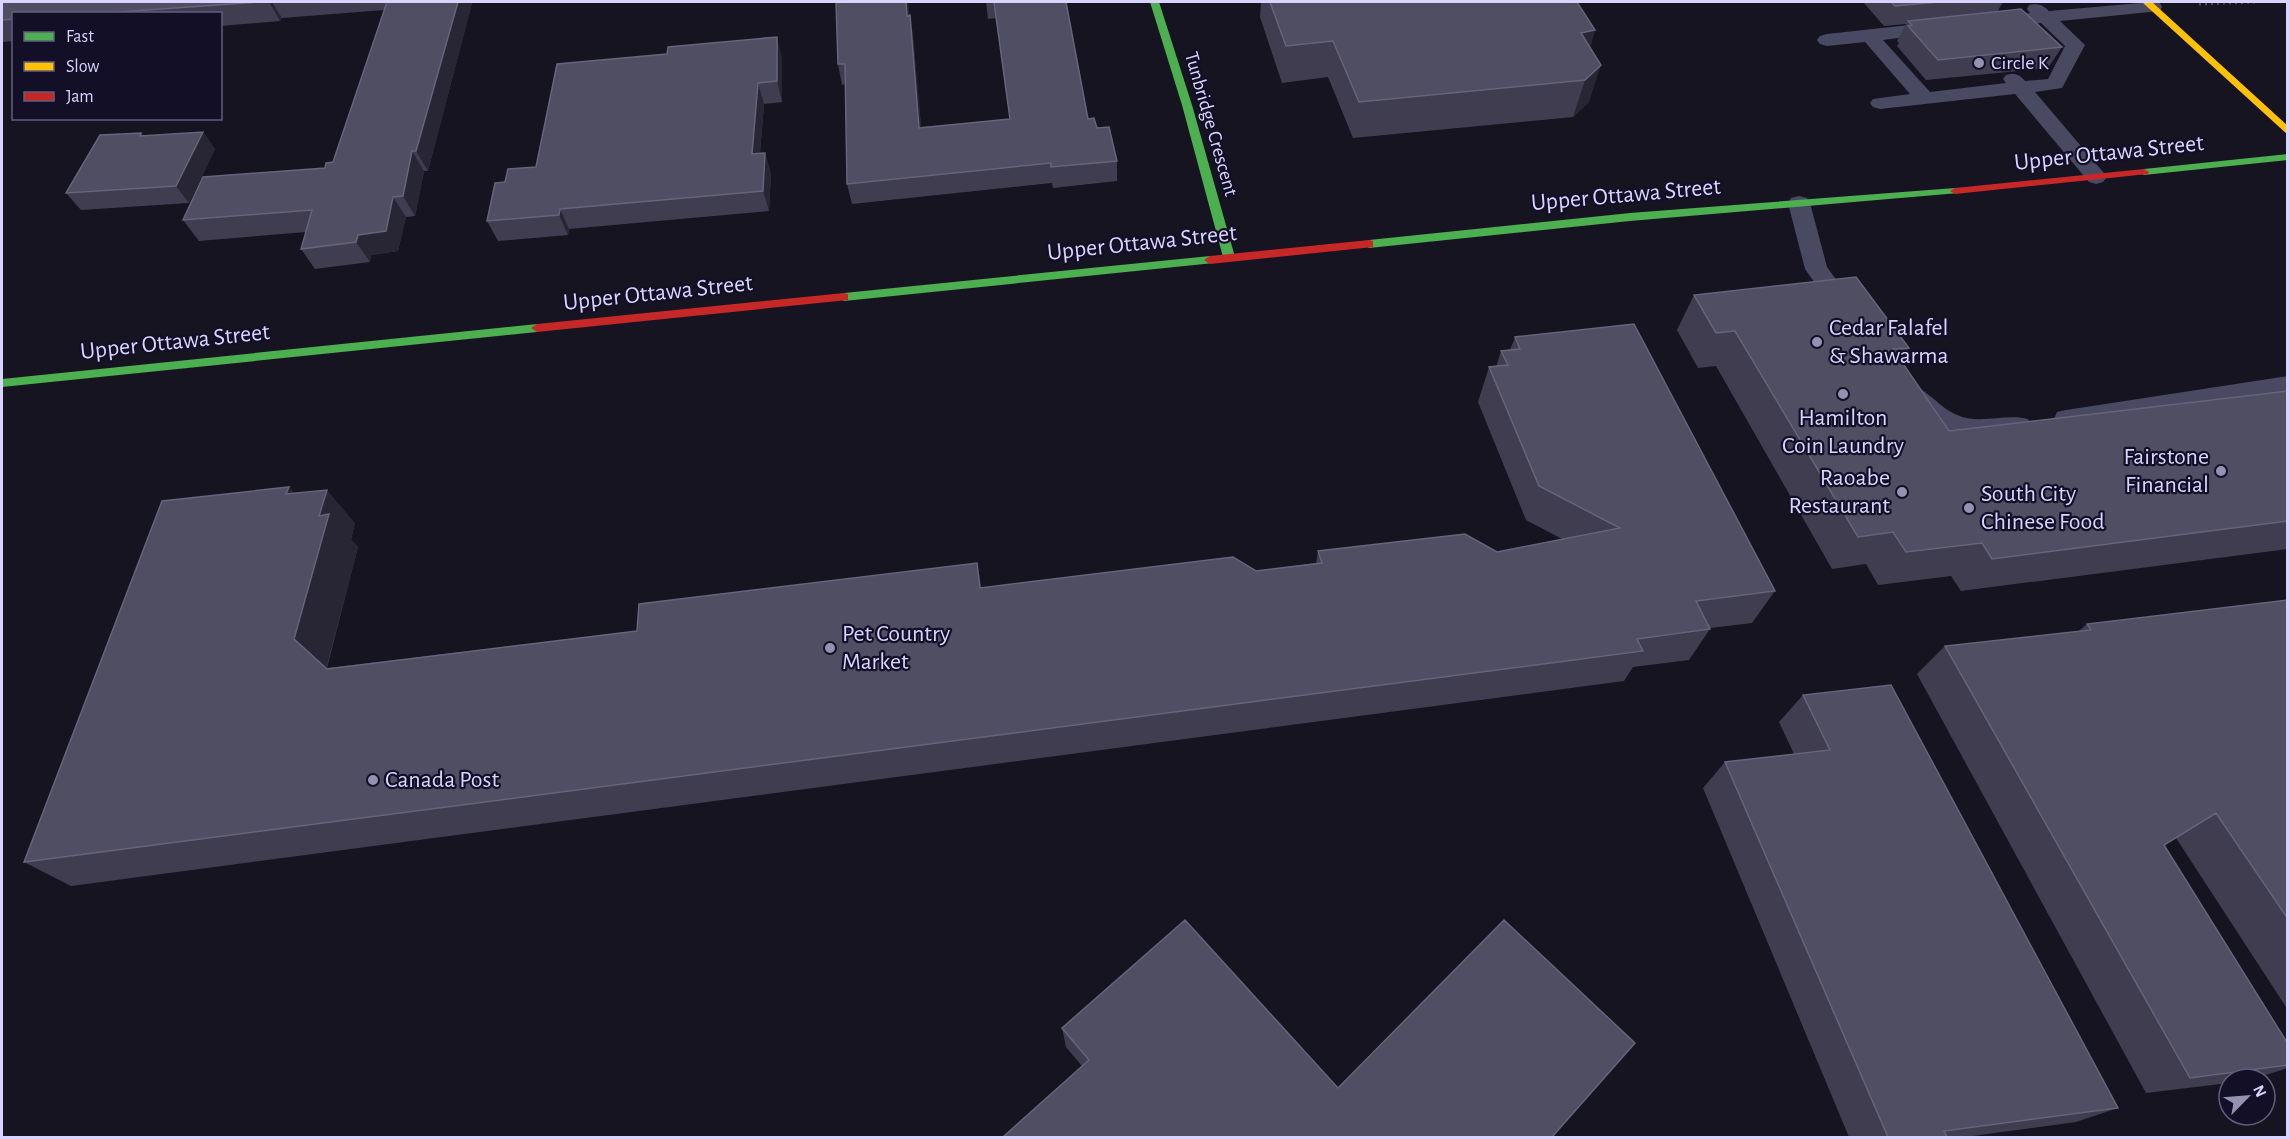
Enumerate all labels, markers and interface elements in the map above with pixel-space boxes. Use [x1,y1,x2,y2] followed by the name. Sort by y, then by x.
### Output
[12,12,222,120] legend
[66,28,94,46] text: Fast
[1181,49,1241,199] street label: Tunbridge Crescent
[1991,53,2049,73] place label: Circle K
[1972,56,1986,70] marker: Circle K
[66,58,99,76] text: Slow
[66,88,94,106] text: Jam
[2013,131,2205,175] street label: Upper Ottawa Street
[1530,175,1722,215] street label: Upper Ottawa Street
[1046,221,1238,265] street label: Upper Ottawa Street
[562,271,754,315] street label: Upper Ottawa Street
[1829,316,1949,368] place label: Cedar Falafel & Shawarma
[79,320,271,364] street label: Upper Ottawa Street
[1810,335,1824,349] marker: Cedar Falafel & Shawarma
[1836,387,1850,401] marker: Hamilton Coin Laundry
[1782,406,1904,458] place label: Hamilton Coin Laundry
[2123,445,2209,497] place label: Fairstone Financial
[2214,464,2228,478] marker: Fairstone Financial
[1788,466,1890,518] place label: Raoabe Restaurant
[1981,482,2105,534] place label: South City Chinese Food
[1895,485,1909,499] marker: Raoabe Restaurant
[1962,501,1976,515] marker: South City Chinese Food
[842,622,950,674] place label: Pet Country Market
[823,641,837,655] marker: Pet Country Market
[385,768,499,792] place label: Canada Post
[366,773,380,787] marker: Canada Post
[2217,1067,2277,1127] north arrow
[2250,1083,2269,1100] text: N

